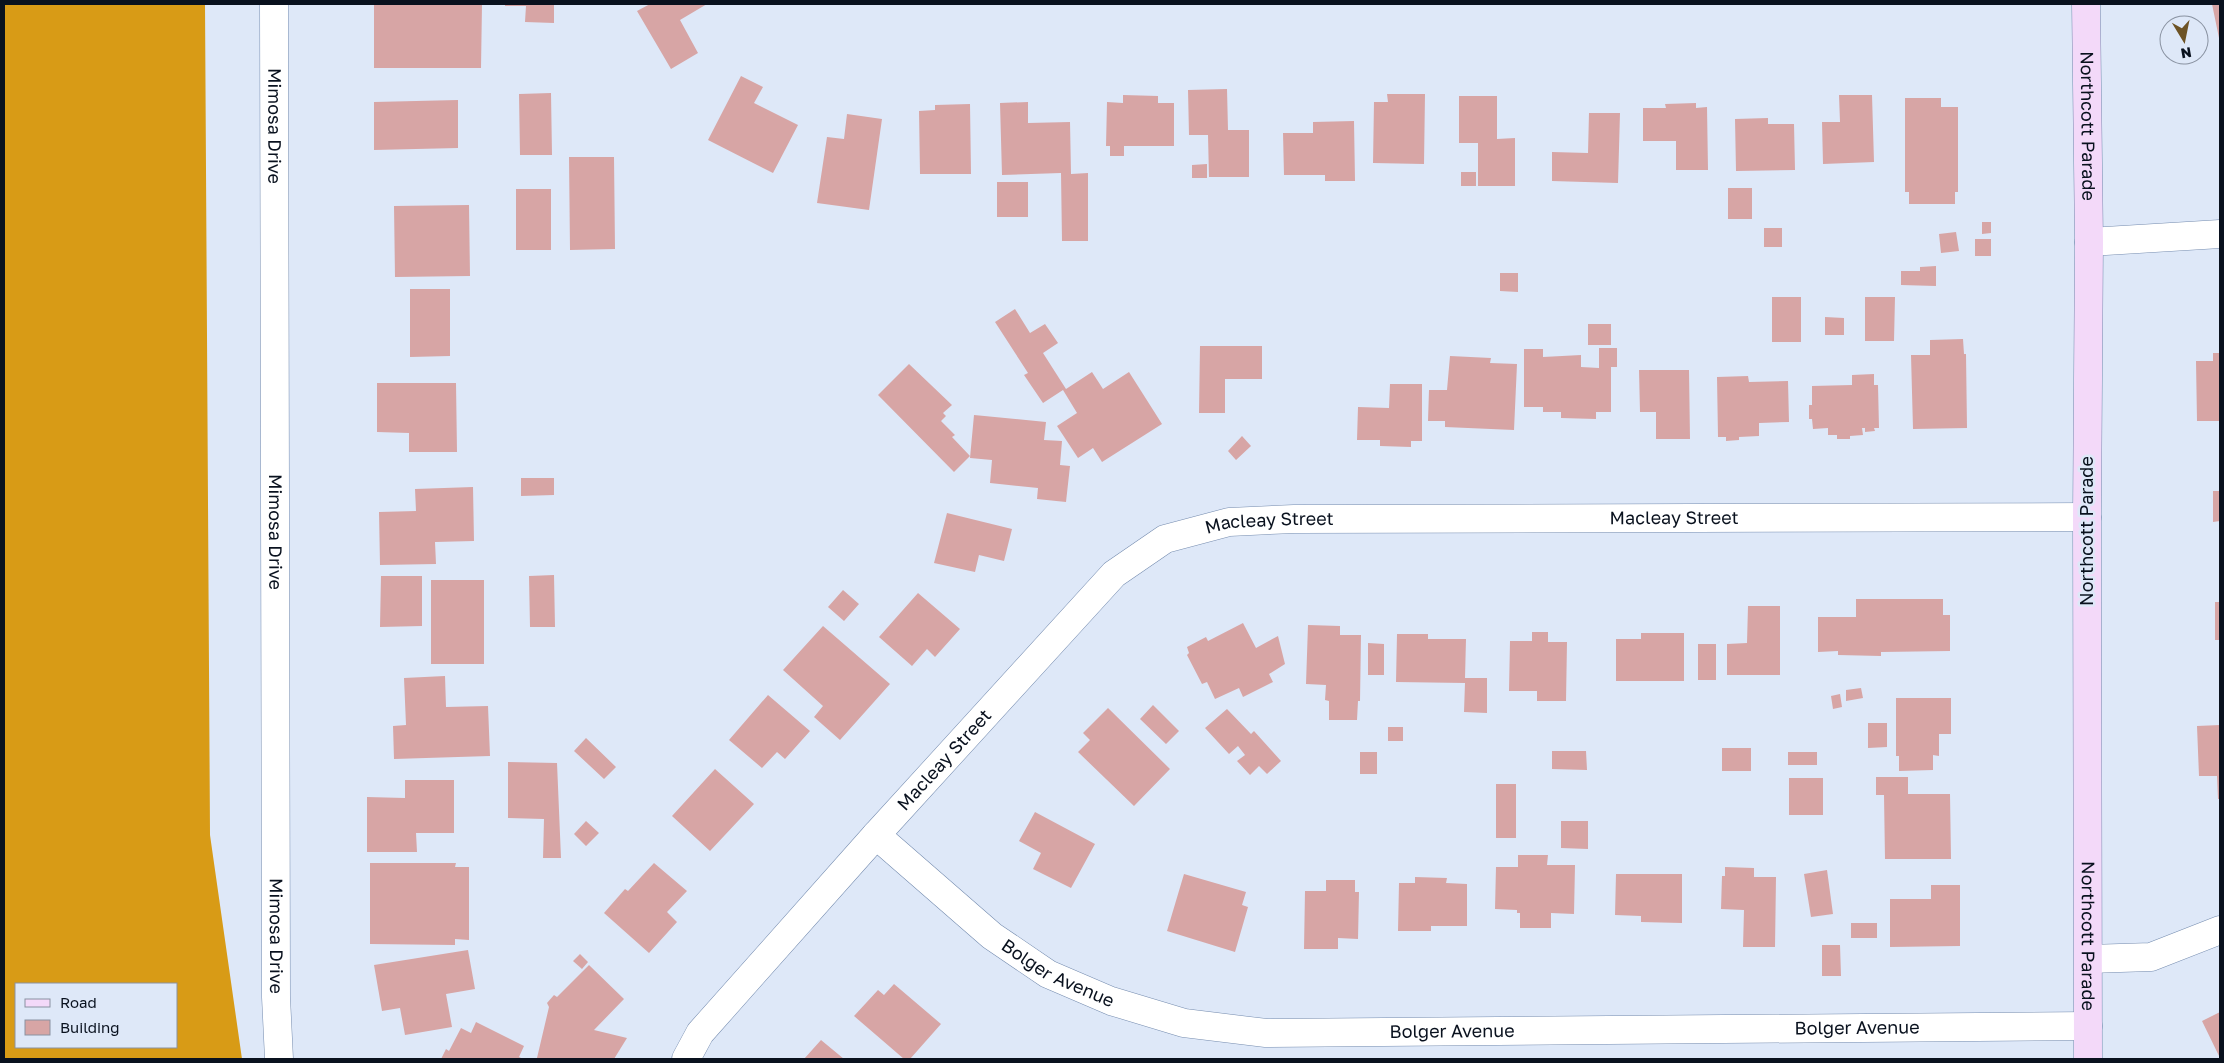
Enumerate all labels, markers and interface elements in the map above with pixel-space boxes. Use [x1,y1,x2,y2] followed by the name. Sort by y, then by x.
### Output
[2159,15,2209,65] north arrow
[2180,44,2193,63] text: N
[2077,51,2100,201] street label: Northcott Parade
[264,68,286,184] street label: Mimosa Drive
[2075,456,2097,606] street label: Northcott Parade
[265,474,287,590] street label: Mimosa Drive
[1610,506,1739,528] street label: Macleay Street
[1202,507,1334,538] street label: Macleay Street
[892,704,995,814] street label: Macleay Street
[2078,861,2100,1011] street label: Northcott Parade
[266,878,288,994] street label: Mimosa Drive
[998,934,1118,1011] street label: Bolger Avenue
[15,983,178,1048] legend
[60,993,97,1011] text: Road
[1794,1015,1920,1038] street label: Bolger Avenue
[60,1018,120,1036] text: Building
[1389,1019,1515,1042] street label: Bolger Avenue

